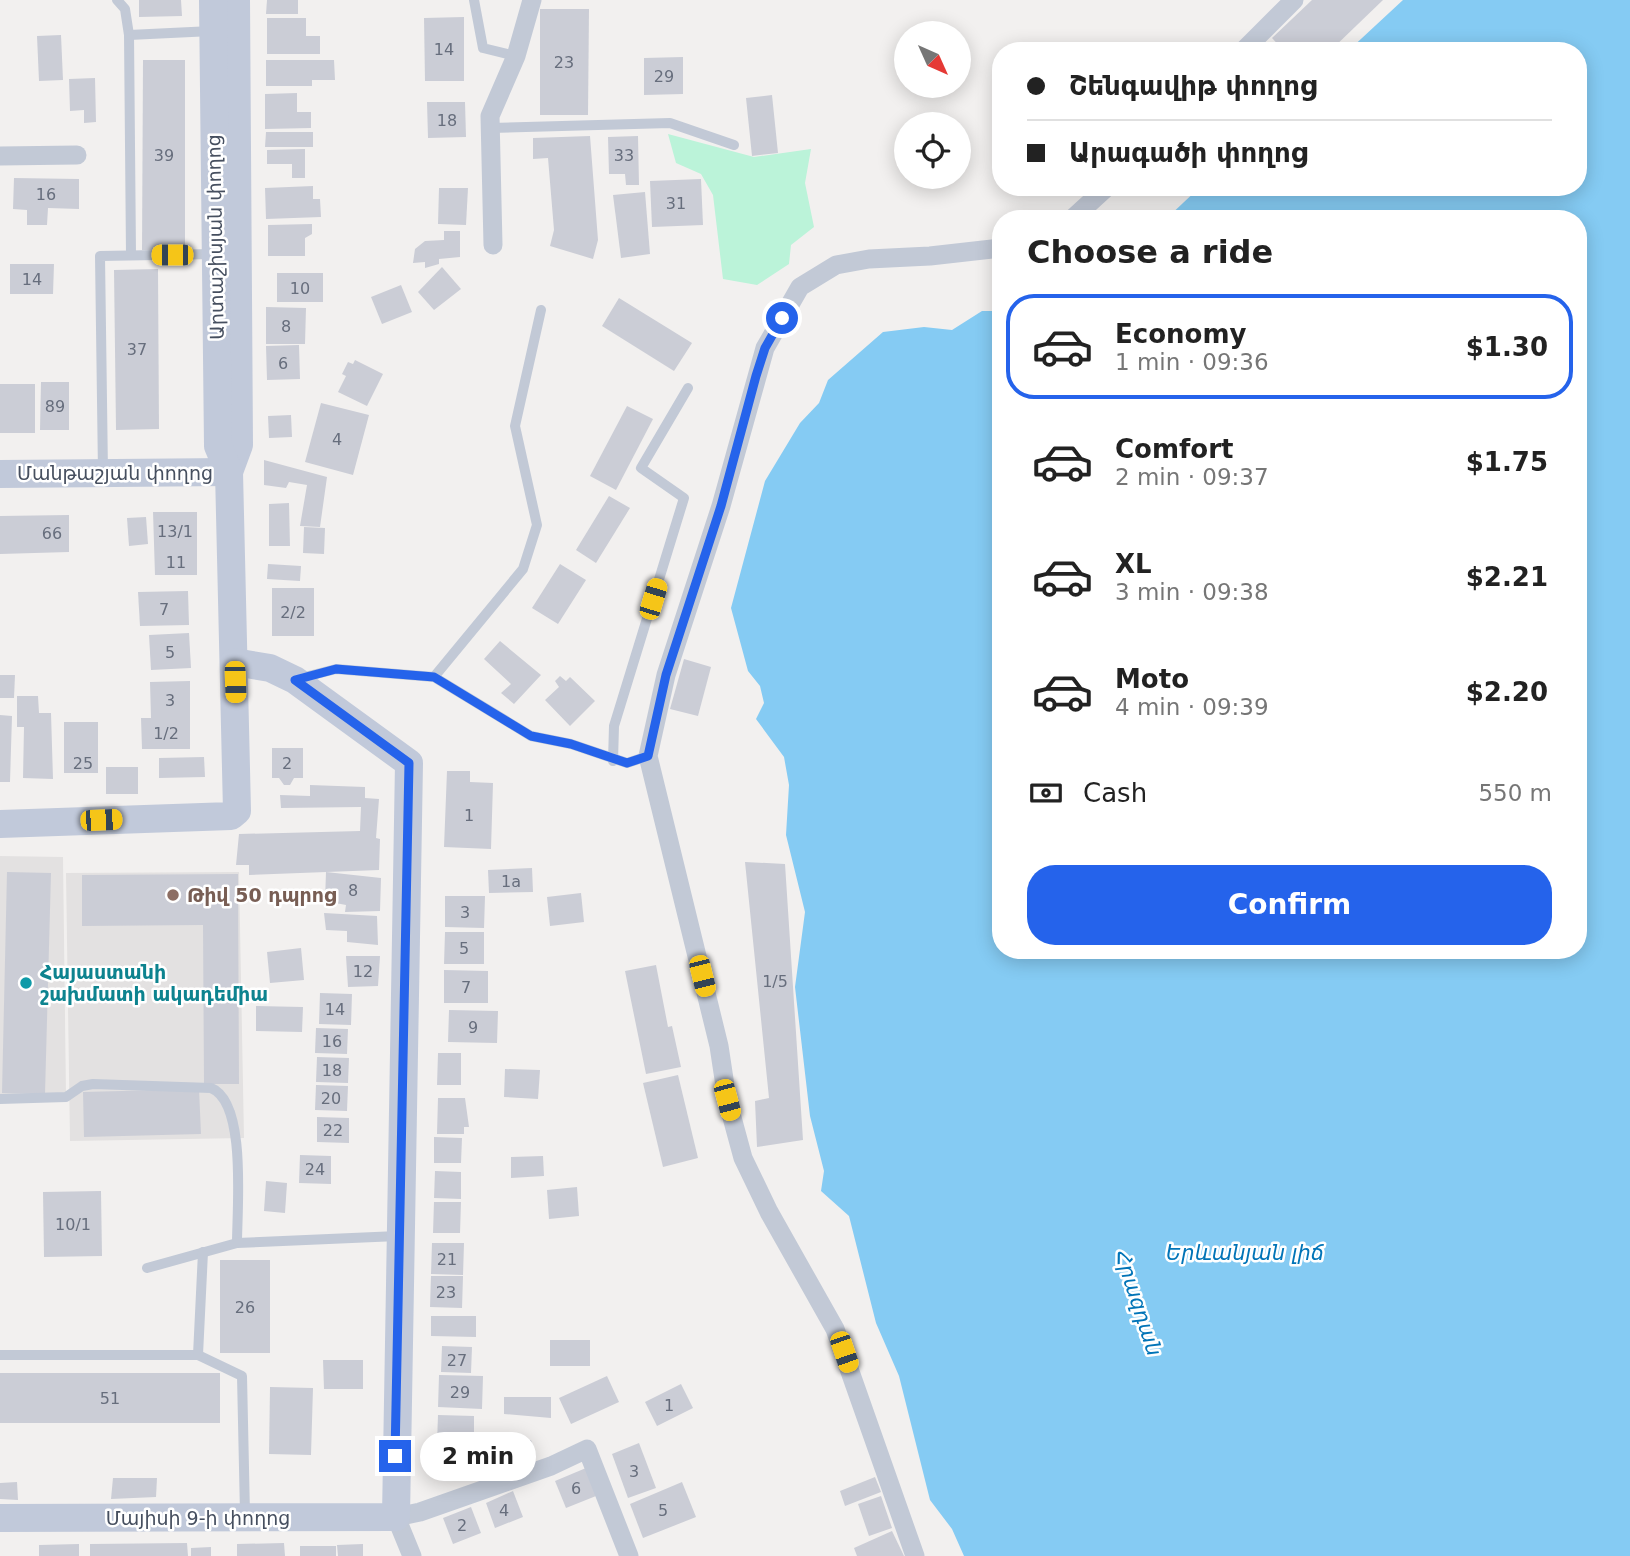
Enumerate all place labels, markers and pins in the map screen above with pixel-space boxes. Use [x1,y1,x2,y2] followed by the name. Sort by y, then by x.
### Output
[187,884,336,906] place label: Թիվ 50 դպրոց
[165,887,181,903] marker: Թիվ 50 դպրոց
[40,961,268,1005] place label: Հայաստանի շախմատի ակադեմիա
[18,975,34,991] marker: Հայաստանի շախմատի ակադեմիա

